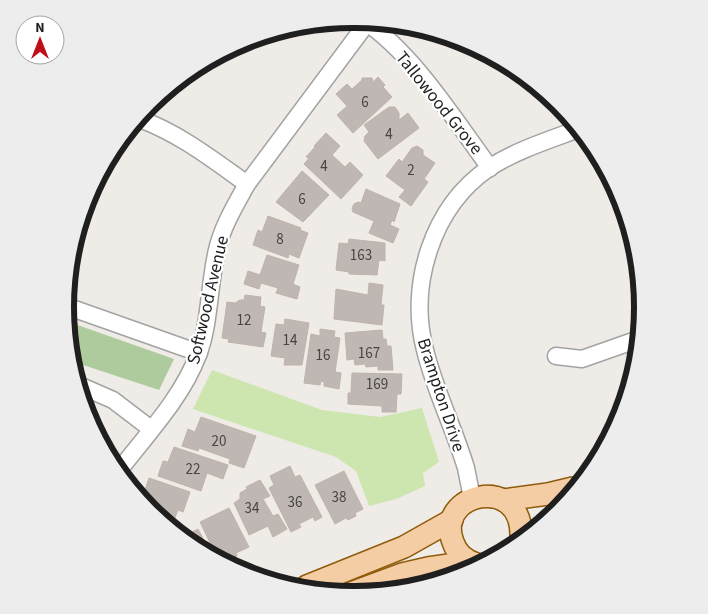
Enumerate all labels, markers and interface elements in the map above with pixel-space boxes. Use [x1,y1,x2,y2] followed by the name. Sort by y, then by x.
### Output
[15,15,65,65] north arrow
[35,18,45,38] text: N
[390,46,489,160] street label: Tallowood Grove
[361,92,369,113] house number: 6
[385,124,393,145] house number: 4
[320,156,328,177] house number: 4
[407,160,415,181] house number: 2
[298,189,306,210] house number: 6
[276,229,284,250] house number: 8
[181,233,235,367] street label: Softwood Avenue
[350,245,372,266] house number: 163
[237,310,251,331] house number: 12
[283,330,298,351] house number: 14
[411,335,471,455] street label: Brampton Drive
[358,343,380,364] house number: 167
[316,345,330,366] house number: 16
[366,374,388,395] house number: 169
[212,431,226,452] house number: 20
[186,459,200,480] house number: 22
[332,487,346,508] house number: 38
[288,492,302,513] house number: 36
[245,498,260,519] house number: 34

